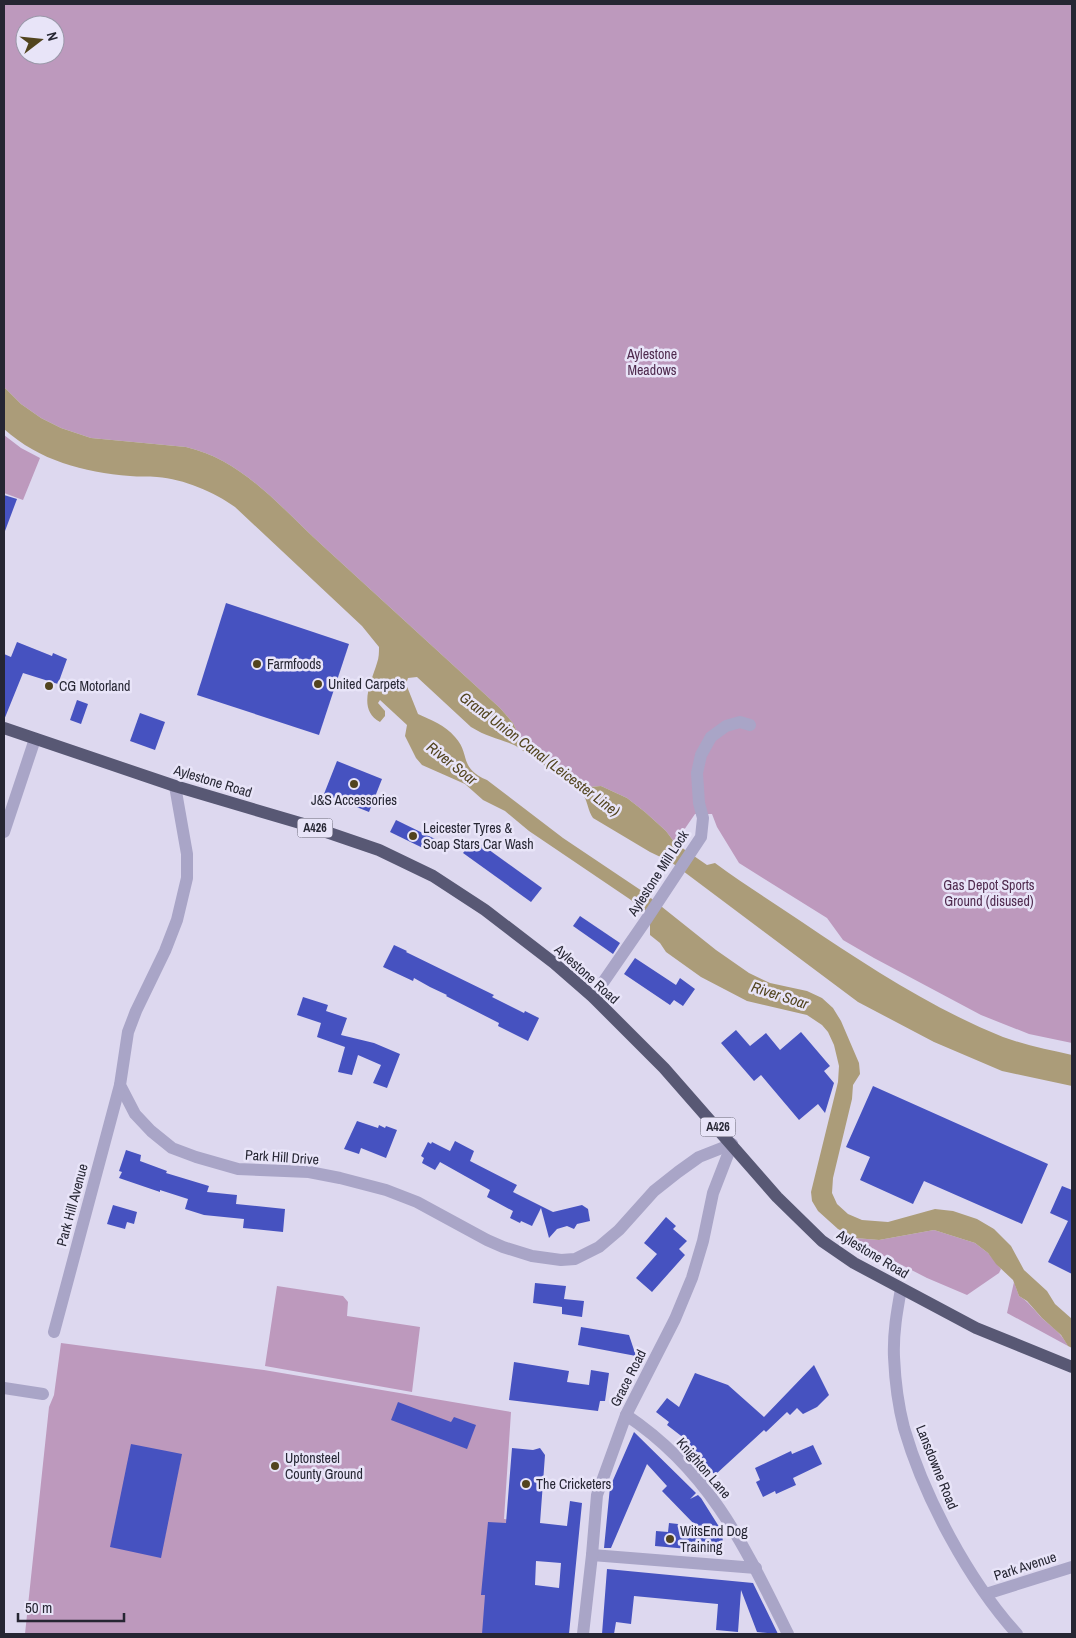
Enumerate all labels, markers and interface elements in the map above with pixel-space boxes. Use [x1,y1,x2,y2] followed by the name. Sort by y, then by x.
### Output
[15,15,65,65] north arrow
[43,30,62,43] text: N
[626,345,677,379] park label: Aylestone Meadows
[267,655,322,673] place label: Farmfoods
[251,658,263,670] marker: Farmfoods
[328,675,405,693] place label: United Carpets
[59,677,130,695] place label: CG Motorland
[312,678,324,690] marker: United Carpets
[43,680,55,692] marker: CG Motorland
[456,687,624,821] water label: Grand Union Canal (Leicester Line)
[422,737,482,790] water label: River Soar
[171,760,254,801] street label: Aylestone Road
[348,778,360,790] marker: J&S Accessories
[311,791,397,809] place label: J&S Accessories
[298,818,332,838] road number: A426
[423,819,534,853] place label: Leicester Tyres & Soap Stars Car Wash
[623,826,693,920] street label: Aylestone Mill Lock
[407,830,419,842] marker: Leicester Tyres & Soap Stars Car Wash
[943,876,1035,910] park label: Gas Depot Sports Ground (disused)
[550,940,623,1008] street label: Aylestone Road
[749,976,812,1014] water label: River Soar
[700,1118,736,1136] road number: A426
[244,1145,320,1169] street label: Park Hill Drive
[52,1162,92,1248] street label: Park Hill Avenue
[833,1225,912,1283] street label: Aylestone Road
[606,1346,650,1410] street label: Grace Road
[912,1422,962,1512] street label: Lansdowne Road
[673,1434,735,1502] street label: Knighton Lane
[285,1449,363,1483] place label: Uptonsteel County Ground
[269,1460,281,1472] marker: Uptonsteel County Ground
[536,1475,612,1493] place label: The Cricketers
[520,1478,532,1490] marker: The Cricketers
[680,1522,748,1556] place label: WitsEnd Dog Training
[664,1533,676,1545] marker: WitsEnd Dog Training
[991,1547,1059,1585] street label: Park Avenue
[18,1590,124,1622] scale bar
[25,1597,52,1618] text: 50 m

